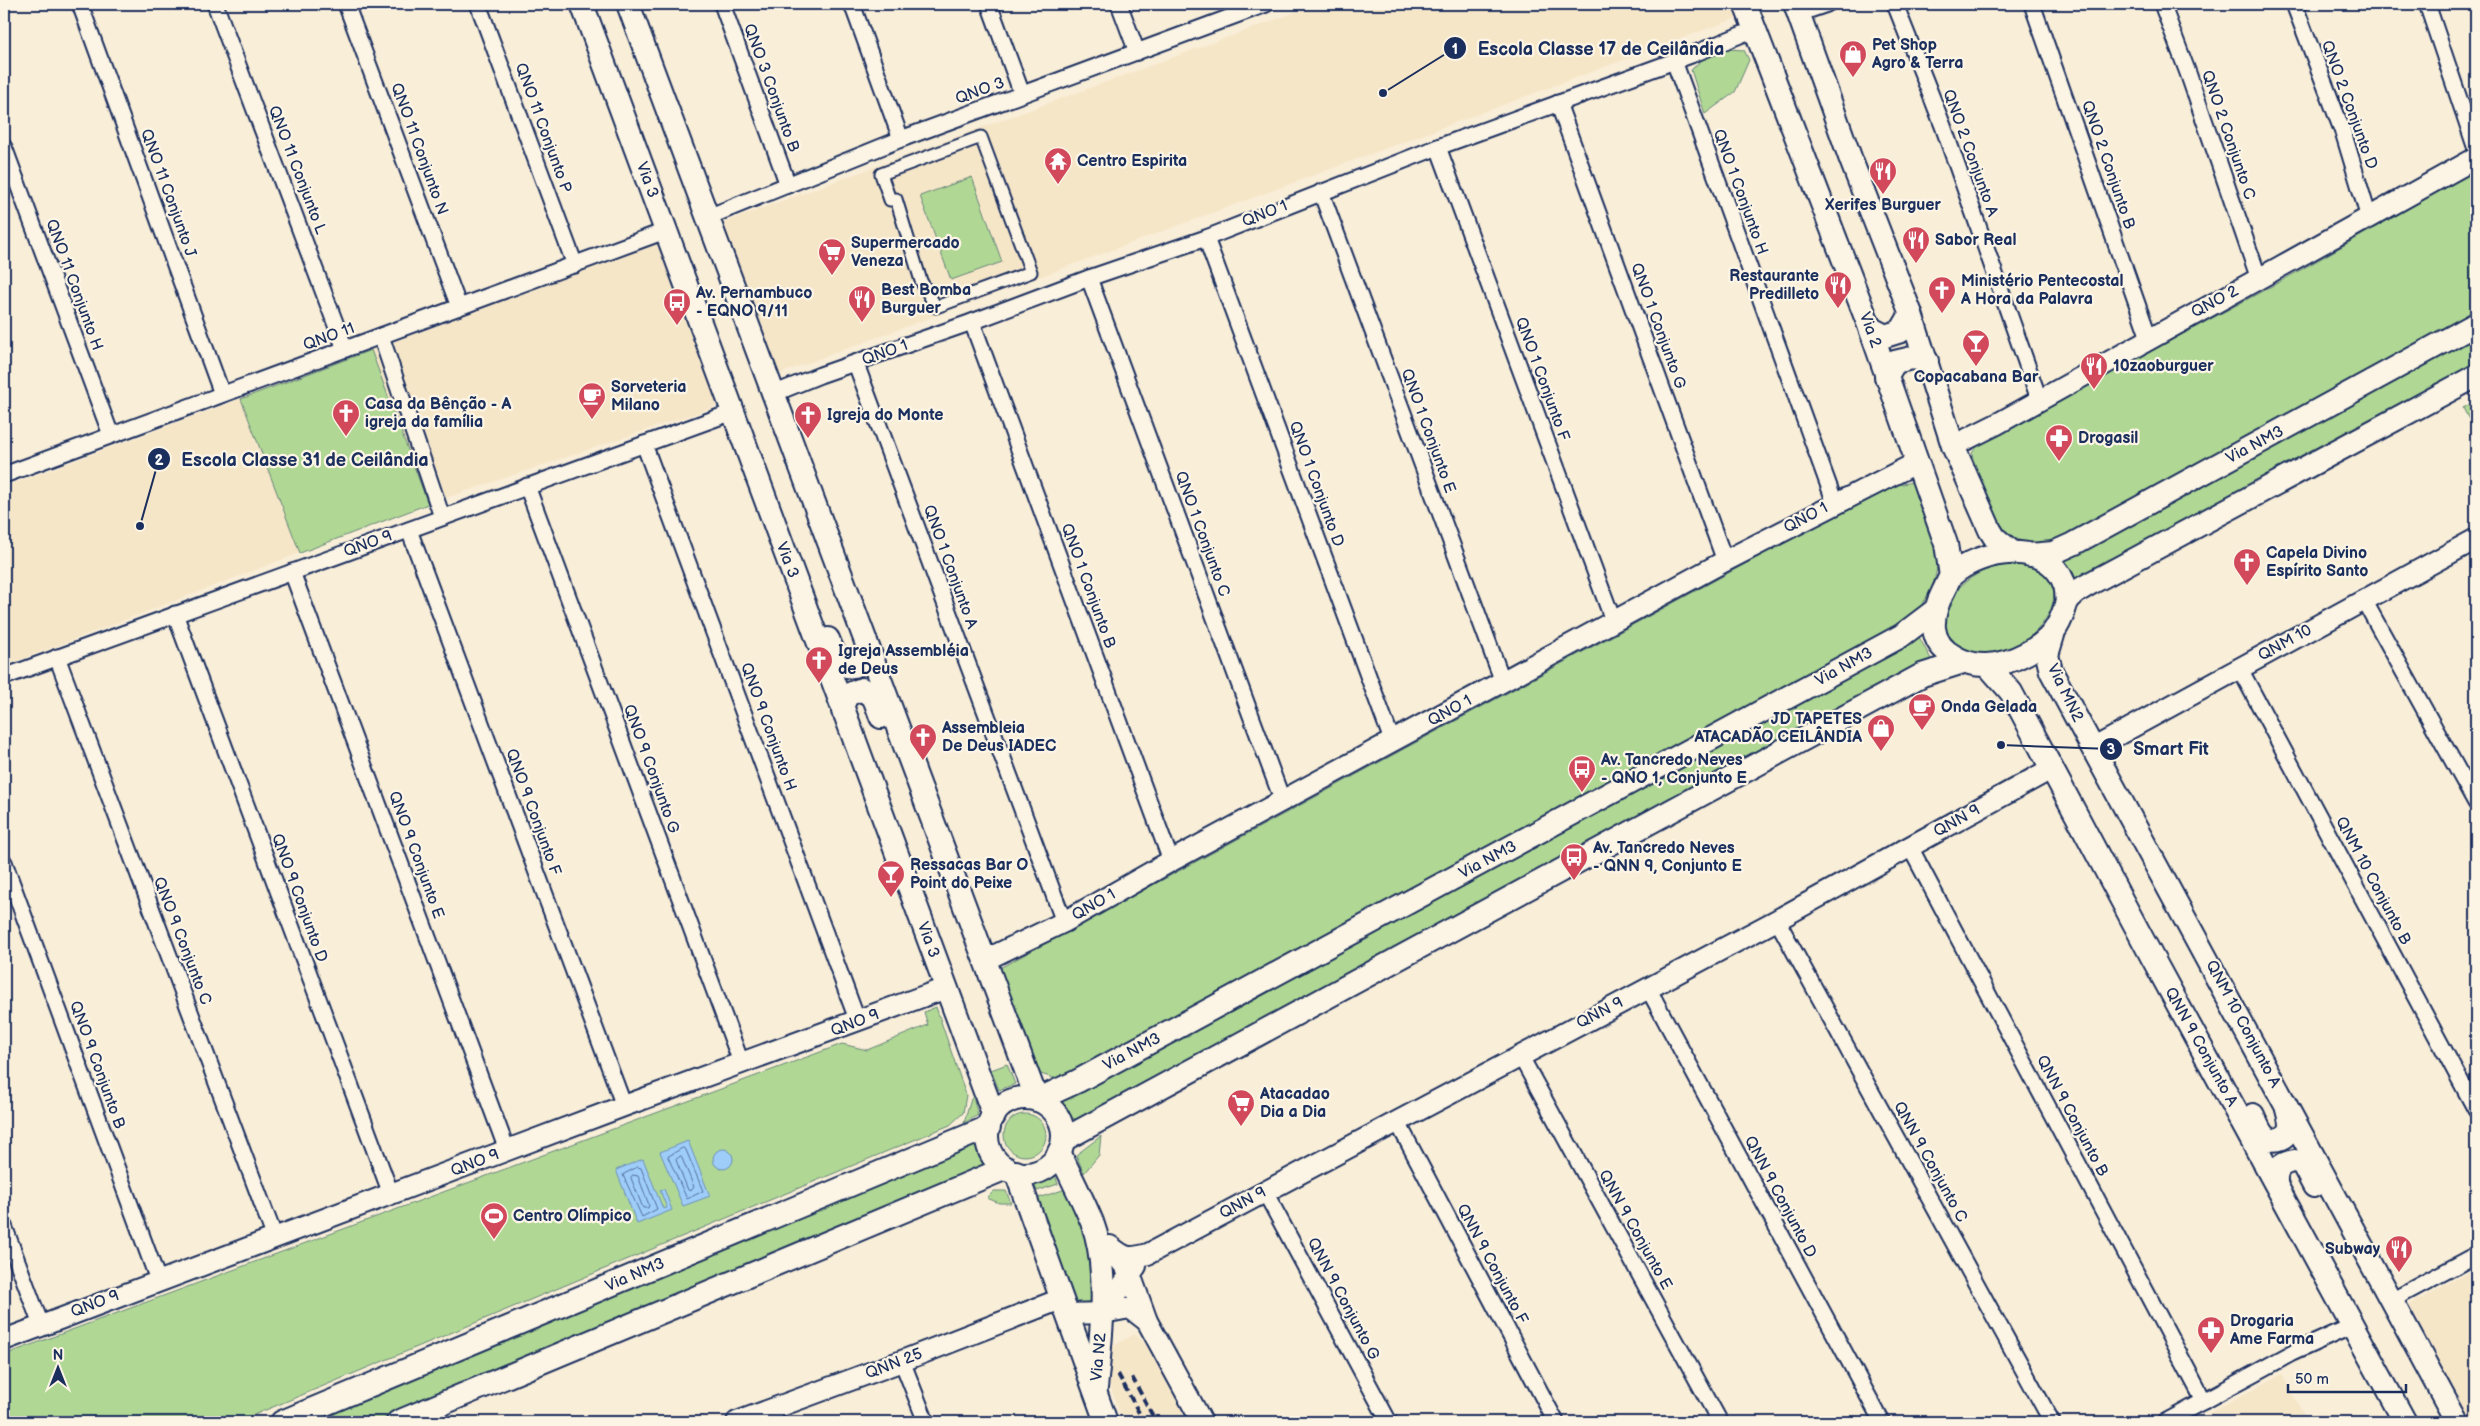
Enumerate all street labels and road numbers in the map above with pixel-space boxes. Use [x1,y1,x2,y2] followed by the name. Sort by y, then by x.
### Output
[739,21,803,155] street label: QNO 3 Conjunto B
[2317,38,2381,172] street label: QNO 2 Conjunto D
[511,60,575,196] street label: QNO 11 Conjunto P
[2197,68,2259,202] street label: QNO 2 Conjunto C
[953,73,1007,109] street label: QNO 3
[386,81,452,217] street label: QNO 11 Conjunto N
[1938,87,2002,219] street label: QNO 2 Conjunto A
[2077,98,2139,232] street label: QNO 2 Conjunto B
[264,103,331,238] street label: QNO 11 Conjunto L
[136,127,200,260] street label: QNO 11 Conjunto J
[1708,127,1772,257] street label: QNO 1 Conjunto H
[632,159,662,201] street label: Via 3
[1240,196,1290,232] street label: QNO 1
[41,217,107,353] street label: QNO 11 Conjunto H
[1626,260,1690,392] street label: QNO 1 Conjunto G
[2188,282,2242,322] street label: QNO 2
[1855,310,1885,351] street label: Via 2
[1511,315,1573,444] street label: QNO 1 Conjunto F
[301,319,357,355] street label: QNO 11
[860,336,910,370] street label: QNO 1
[1397,366,1459,496] street label: QNO 1 Conjunto E
[1284,419,1348,549] street label: QNO 1 Conjunto D
[2223,422,2287,468] street label: Via NM3
[1171,469,1233,599] street label: QNO 1 Conjunto C
[1781,499,1831,537] street label: QNO 1
[919,503,981,632] street label: QNO 1 Conjunto A
[1057,521,1119,651] street label: QNO 1 Conjunto B
[341,526,395,562] street label: QNO 9
[772,539,803,581] street label: Via 3
[2255,621,2315,665] street label: QNM 10
[1812,643,1876,691] street label: Via NM3
[736,660,800,794] street label: QNO 9 Conjunto H
[2043,661,2087,726] street label: Via MN2
[1425,691,1475,731] street label: QNO 1
[619,702,683,836] street label: QNO 9 Conjunto G
[501,746,565,878] street label: QNO 9 Conjunto F
[384,789,448,921] street label: QNO 9 Conjunto E
[1930,801,1984,841] street label: QNN 9
[2331,814,2415,948] street label: QNM 10 Conjunto B
[267,831,331,965] street label: QNO 9 Conjunto D
[1456,837,1520,883] street label: Via NM3
[149,875,215,1007] street label: QNO 9 Conjunto C
[1069,885,1119,925] street label: QNO 1
[913,919,943,961] street label: Via 3
[2201,957,2285,1091] street label: QNM 10 Conjunto A
[2160,984,2242,1110] street label: QNN 9 Conjunto A
[1573,993,1627,1033] street label: QNN 9
[65,999,129,1132] street label: QNO 9 Conjunto B
[828,1005,882,1041] street label: QNO 9
[1100,1029,1164,1075] street label: Via NM3
[2032,1052,2112,1180] street label: QNN 9 Conjunto B
[1889,1098,1971,1226] street label: QNN 9 Conjunto C
[1740,1133,1820,1261] street label: QNN 9 Conjunto D
[448,1145,502,1181] street label: QNO 9
[1594,1167,1676,1293] street label: QNN 9 Conjunto E
[1216,1183,1270,1223] street label: QNN 9
[1452,1201,1532,1328] street label: QNN 9 Conjunto F
[1303,1235,1383,1363] street label: QNN 9 Conjunto G
[602,1254,668,1296] street label: Via NM3
[68,1286,122,1322] street label: QNO 9
[1087,1331,1111,1382] street label: Via N2
[863,1344,925,1384] street label: QNN 25

